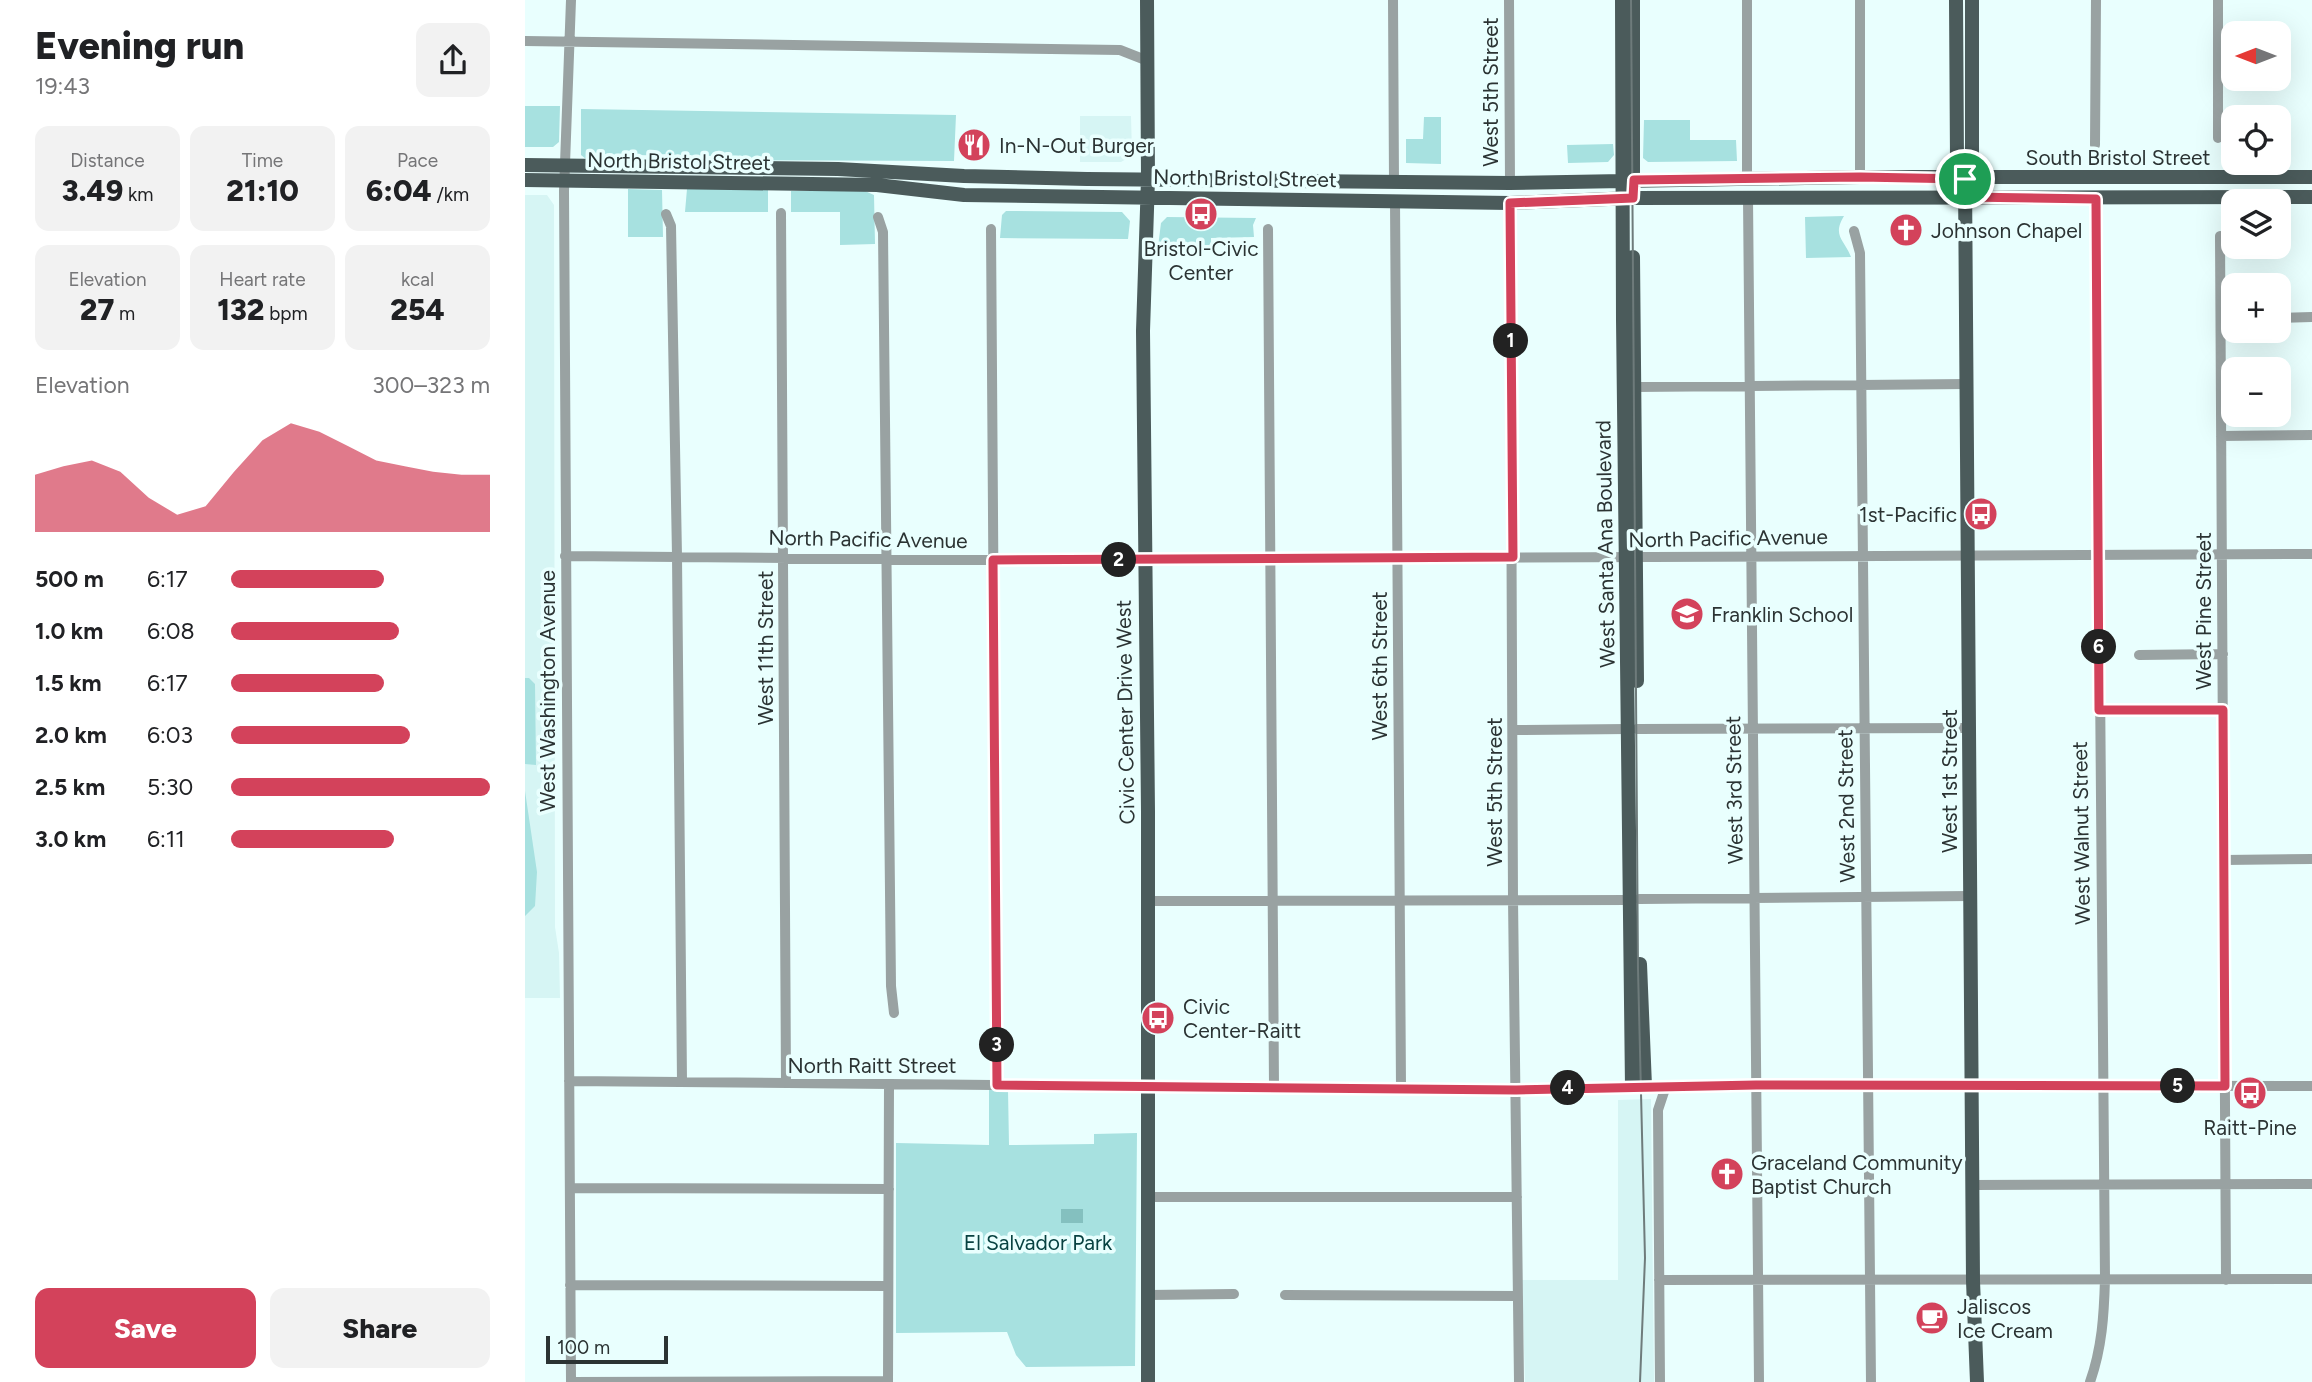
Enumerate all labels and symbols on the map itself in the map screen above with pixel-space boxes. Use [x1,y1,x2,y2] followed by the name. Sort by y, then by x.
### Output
[1478,17,1503,167] street label: West 5th Street
[2221,21,2291,91] north arrow
[955,126,993,164] restaurant icon: In-N-Out Burger
[999,133,1154,158] place label: In-N-Out Burger
[2026,145,2211,170] street label: South Bristol Street
[587,147,771,175] street label: North Bristol Street
[1935,149,1995,209] pin
[1153,164,1337,192] street label: North Bristol Street
[1182,195,1220,233] bus stop icon: Bristol-Civic Center
[1887,211,1925,249] church icon: Johnson Chapel
[1931,218,2082,243] place label: Johnson Chapel
[1143,236,1259,285] place label: Bristol-Civic Center
[1493,324,1529,358] pin: 1
[1590,420,1620,668] street label: West Santa Ana Boulevard
[1962,495,2000,533] bus stop icon: 1st-Pacific
[1859,502,1957,527] place label: 1st-Pacific
[1628,524,1828,552] street label: North Pacific Avenue
[768,525,968,553] street label: North Pacific Avenue
[2191,532,2216,690] street label: West Pine Street
[1101,542,1137,578] pin: 2
[535,570,560,812] street label: West Washington Avenue
[753,571,778,725] street label: West 11th Street
[1367,591,1392,741] street label: West 6th Street
[1668,595,1706,633] school or university icon: Franklin School
[1111,599,1139,824] street label: Civic Center Drive West
[1711,602,1853,627] place label: Franklin School
[2081,630,2117,664] pin: 6
[1937,709,1962,853] street label: West 1st Street
[1720,715,1748,864] street label: West 3rd Street
[1482,717,1507,867] street label: West 5th Street
[1832,729,1860,883] street label: West 2nd Street
[2067,741,2095,925] street label: West Walnut Street
[1183,994,1301,1043] place label: Civic Center-Raitt
[1139,999,1177,1037] bus stop icon: Civic Center-Raitt
[979,1028,1015,1062] pin: 3
[788,1053,957,1078] street label: North Raitt Street
[2161,1068,2195,1104] pin: 5
[1551,1070,1585,1106] pin: 4
[2231,1074,2269,1112] bus stop icon: Raitt-Pine
[2203,1115,2297,1140] place label: Raitt-Pine
[1751,1150,1963,1199] place label: Graceland Community Baptist Church
[1708,1155,1746,1193] church icon: Graceland Community Baptist Church
[964,1230,1113,1255] park label: El Salvador Park
[1957,1294,2053,1343] place label: Jaliscos Ice Cream
[1913,1299,1951,1337] cafe icon: Jaliscos Ice Cream
[546,1333,669,1365] scale bar

